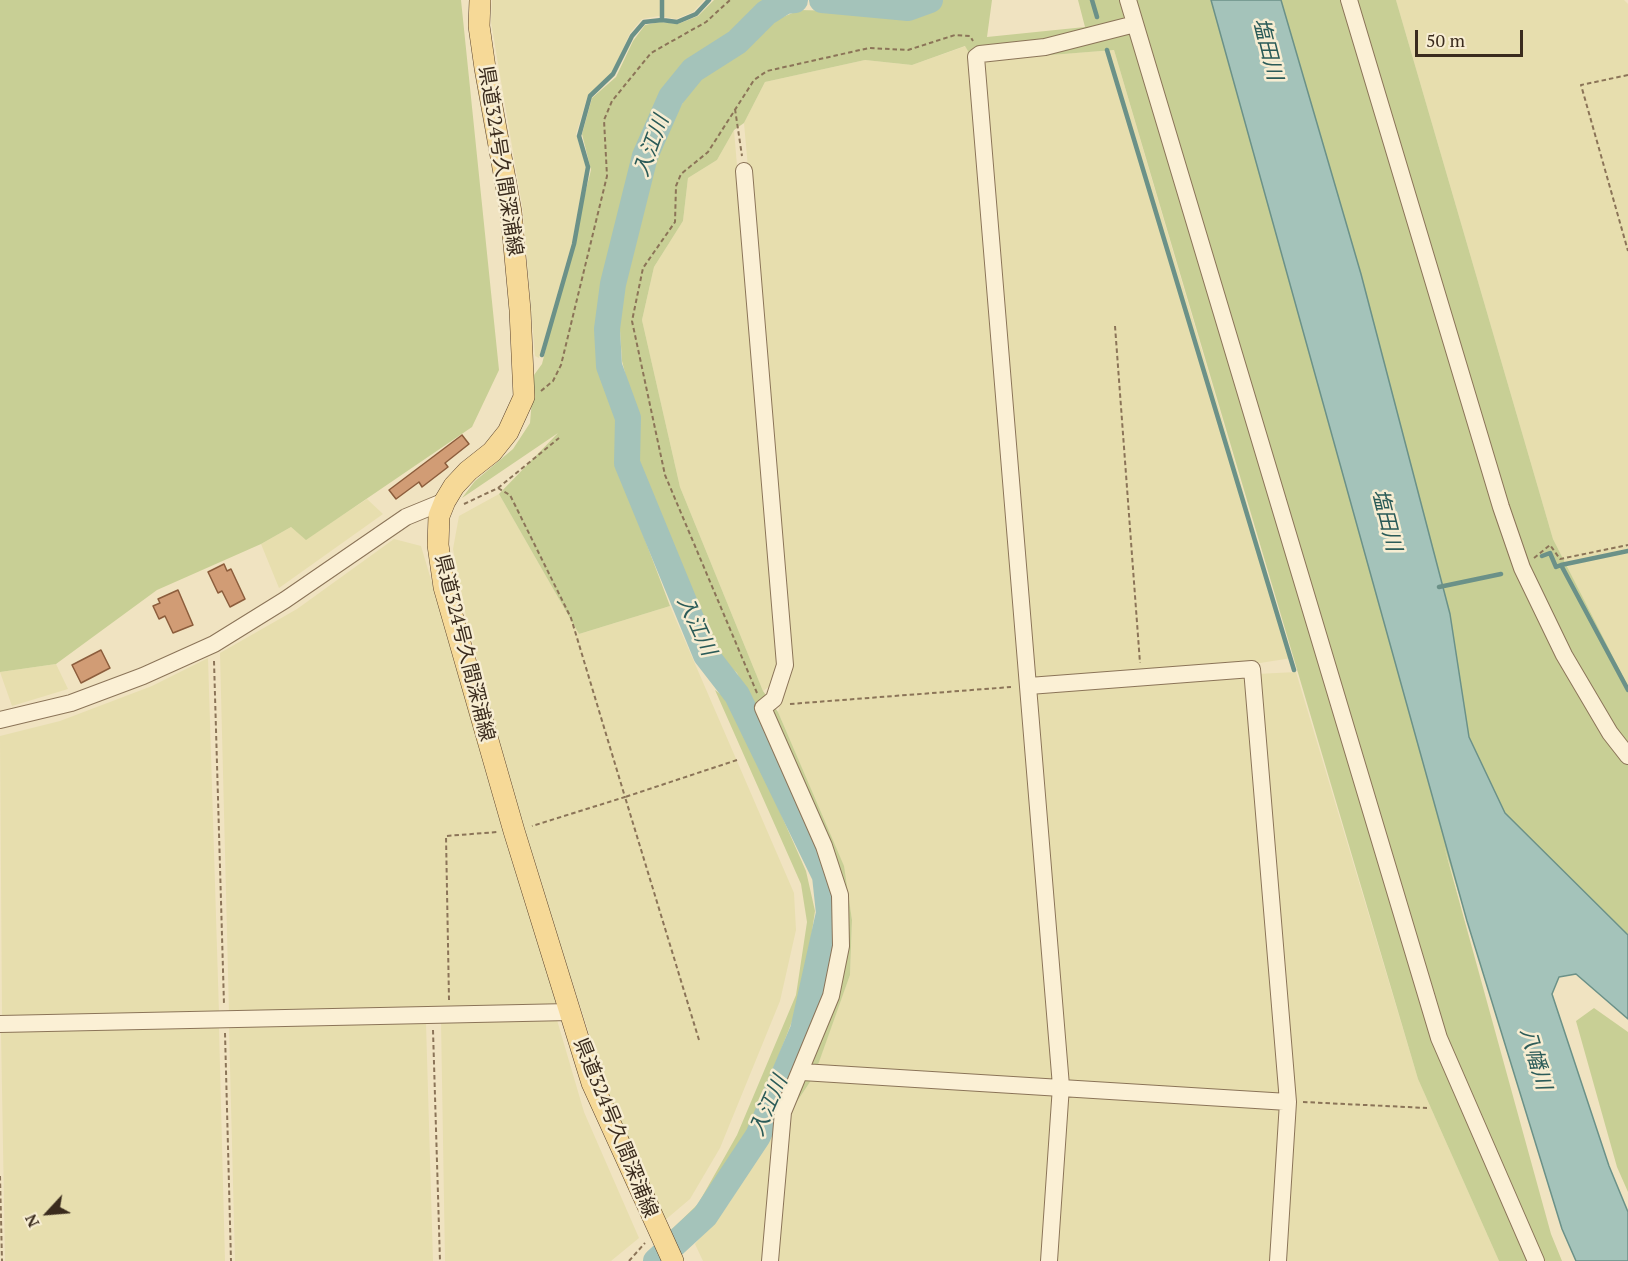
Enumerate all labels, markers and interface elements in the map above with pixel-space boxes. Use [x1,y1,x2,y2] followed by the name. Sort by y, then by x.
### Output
[1247,15,1287,83] water label: 塩田川
[1418,18,1526,56] scale bar
[1426,28,1465,52] text: 50 m
[473,64,527,258] street label: 県道324号久間深浦線
[629,112,675,180] water label: 入江川
[1366,486,1406,554] water label: 塩田川
[429,552,499,744] street label: 県道324号久間深浦線
[671,592,721,660] water label: 入江川
[1514,1025,1556,1093] water label: 八幡川
[568,1035,662,1221] street label: 県道324号久間深浦線
[745,1072,793,1140] water label: 入江川
[18,1183,78,1243] north arrow
[19,1211,44,1231] text: N

